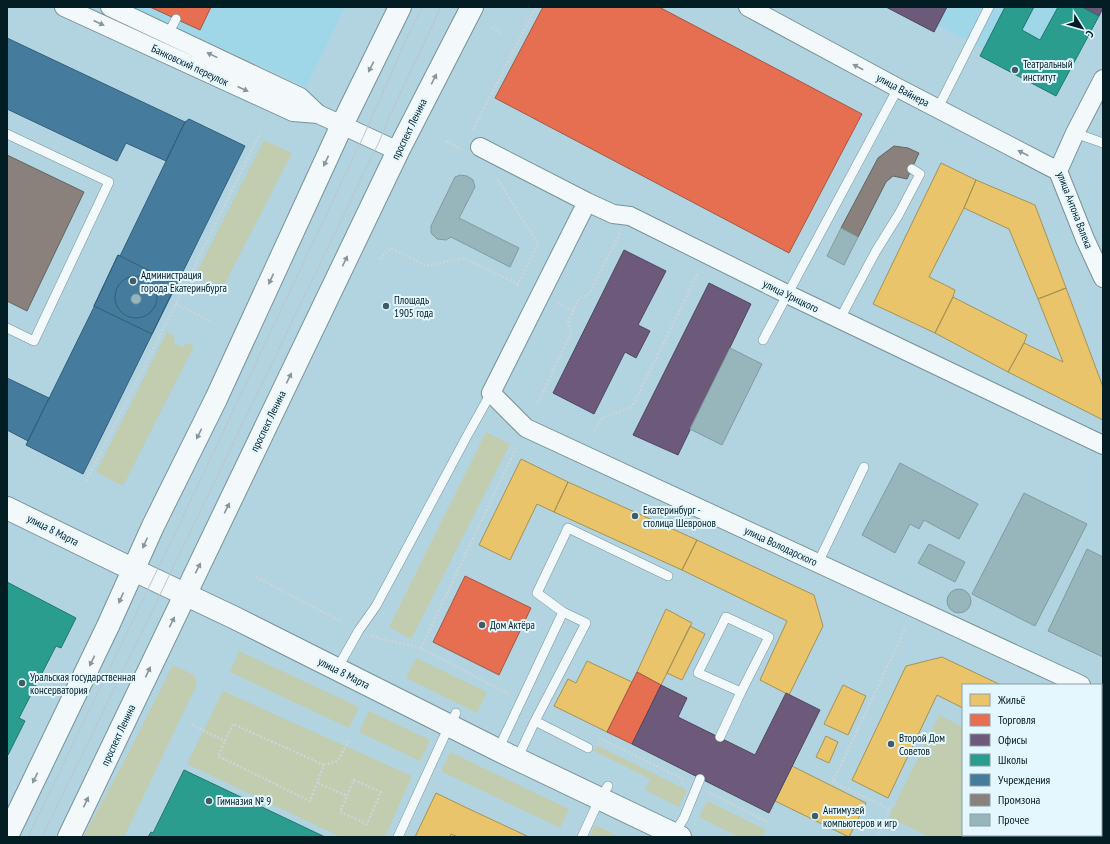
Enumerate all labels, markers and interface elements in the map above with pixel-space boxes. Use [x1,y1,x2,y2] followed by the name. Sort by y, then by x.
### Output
[1062,8,1102,48] north arrow
[94,20,105,26] one-way arrow
[1083,28,1097,40] text: С
[149,41,231,89] street label: Банковский переулок
[206,52,217,58] one-way arrow
[1023,57,1073,84] place label: Театральный институт
[368,61,374,72] one-way arrow
[853,63,864,70] one-way arrow
[1010,65,1020,75] marker: Театральный институт
[874,70,932,110] street label: улица Вайнера
[431,73,437,85] one-way arrow
[237,86,249,92] one-way arrow
[388,96,430,162] street label: проспект Ленина
[1018,149,1029,156] one-way arrow
[323,155,329,166] one-way arrow
[1054,169,1096,251] street label: улица Антона Валека
[342,255,348,266] one-way arrow
[141,268,227,295] place label: Администрация города Екатеринбурга
[268,273,274,285] one-way arrow
[128,276,138,286] marker: Администрация города Екатеринбурга
[761,276,821,316] street label: улица Урицкого
[394,293,433,320] place label: Площадь 1905 года
[381,301,391,311] marker: Площадь 1905 года
[286,372,292,384] one-way arrow
[247,388,289,454] street label: проспект Ленина
[196,428,202,439] one-way arrow
[224,502,230,513] one-way arrow
[643,503,717,530] place label: Екатеринбург - столица Шевронов
[25,511,81,549] street label: улица 8 Марта
[630,511,640,521] marker: Екатеринбург - столица Шевронов
[742,523,820,569] street label: улица Володарского
[142,538,148,550] one-way arrow
[195,563,201,574] one-way arrow
[118,592,124,603] one-way arrow
[169,616,175,628] one-way arrow
[490,618,535,632] place label: Дом Актёра
[477,620,487,630] marker: Дом Актёра
[316,654,372,692] street label: улица 8 Марта
[88,655,95,666] one-way arrow
[145,666,151,677] one-way arrow
[30,670,136,697] place label: Уральская государственная консерватория
[17,678,27,688] marker: Уральская государственная консерватория
[962,684,1102,836] legend
[997,692,1025,707] text: Жильё
[98,702,138,768] street label: проспект Ленина
[998,712,1036,727] text: Торговля
[899,731,945,758] place label: Второй Дом Советов
[998,732,1027,747] text: Офисы
[886,739,896,749] marker: Второй Дом Советов
[998,752,1027,767] text: Школы
[32,772,38,783] one-way arrow
[998,772,1051,787] text: Учреждения
[998,792,1041,807] text: Промзона
[217,794,271,808] place label: Гимназия № 9
[83,796,89,807] one-way arrow
[204,796,214,806] marker: Гимназия № 9
[823,803,897,830] place label: Антимузей компьютеров и игр
[810,811,820,821] marker: Антимузей компьютеров и игр
[998,812,1029,827] text: Прочее

